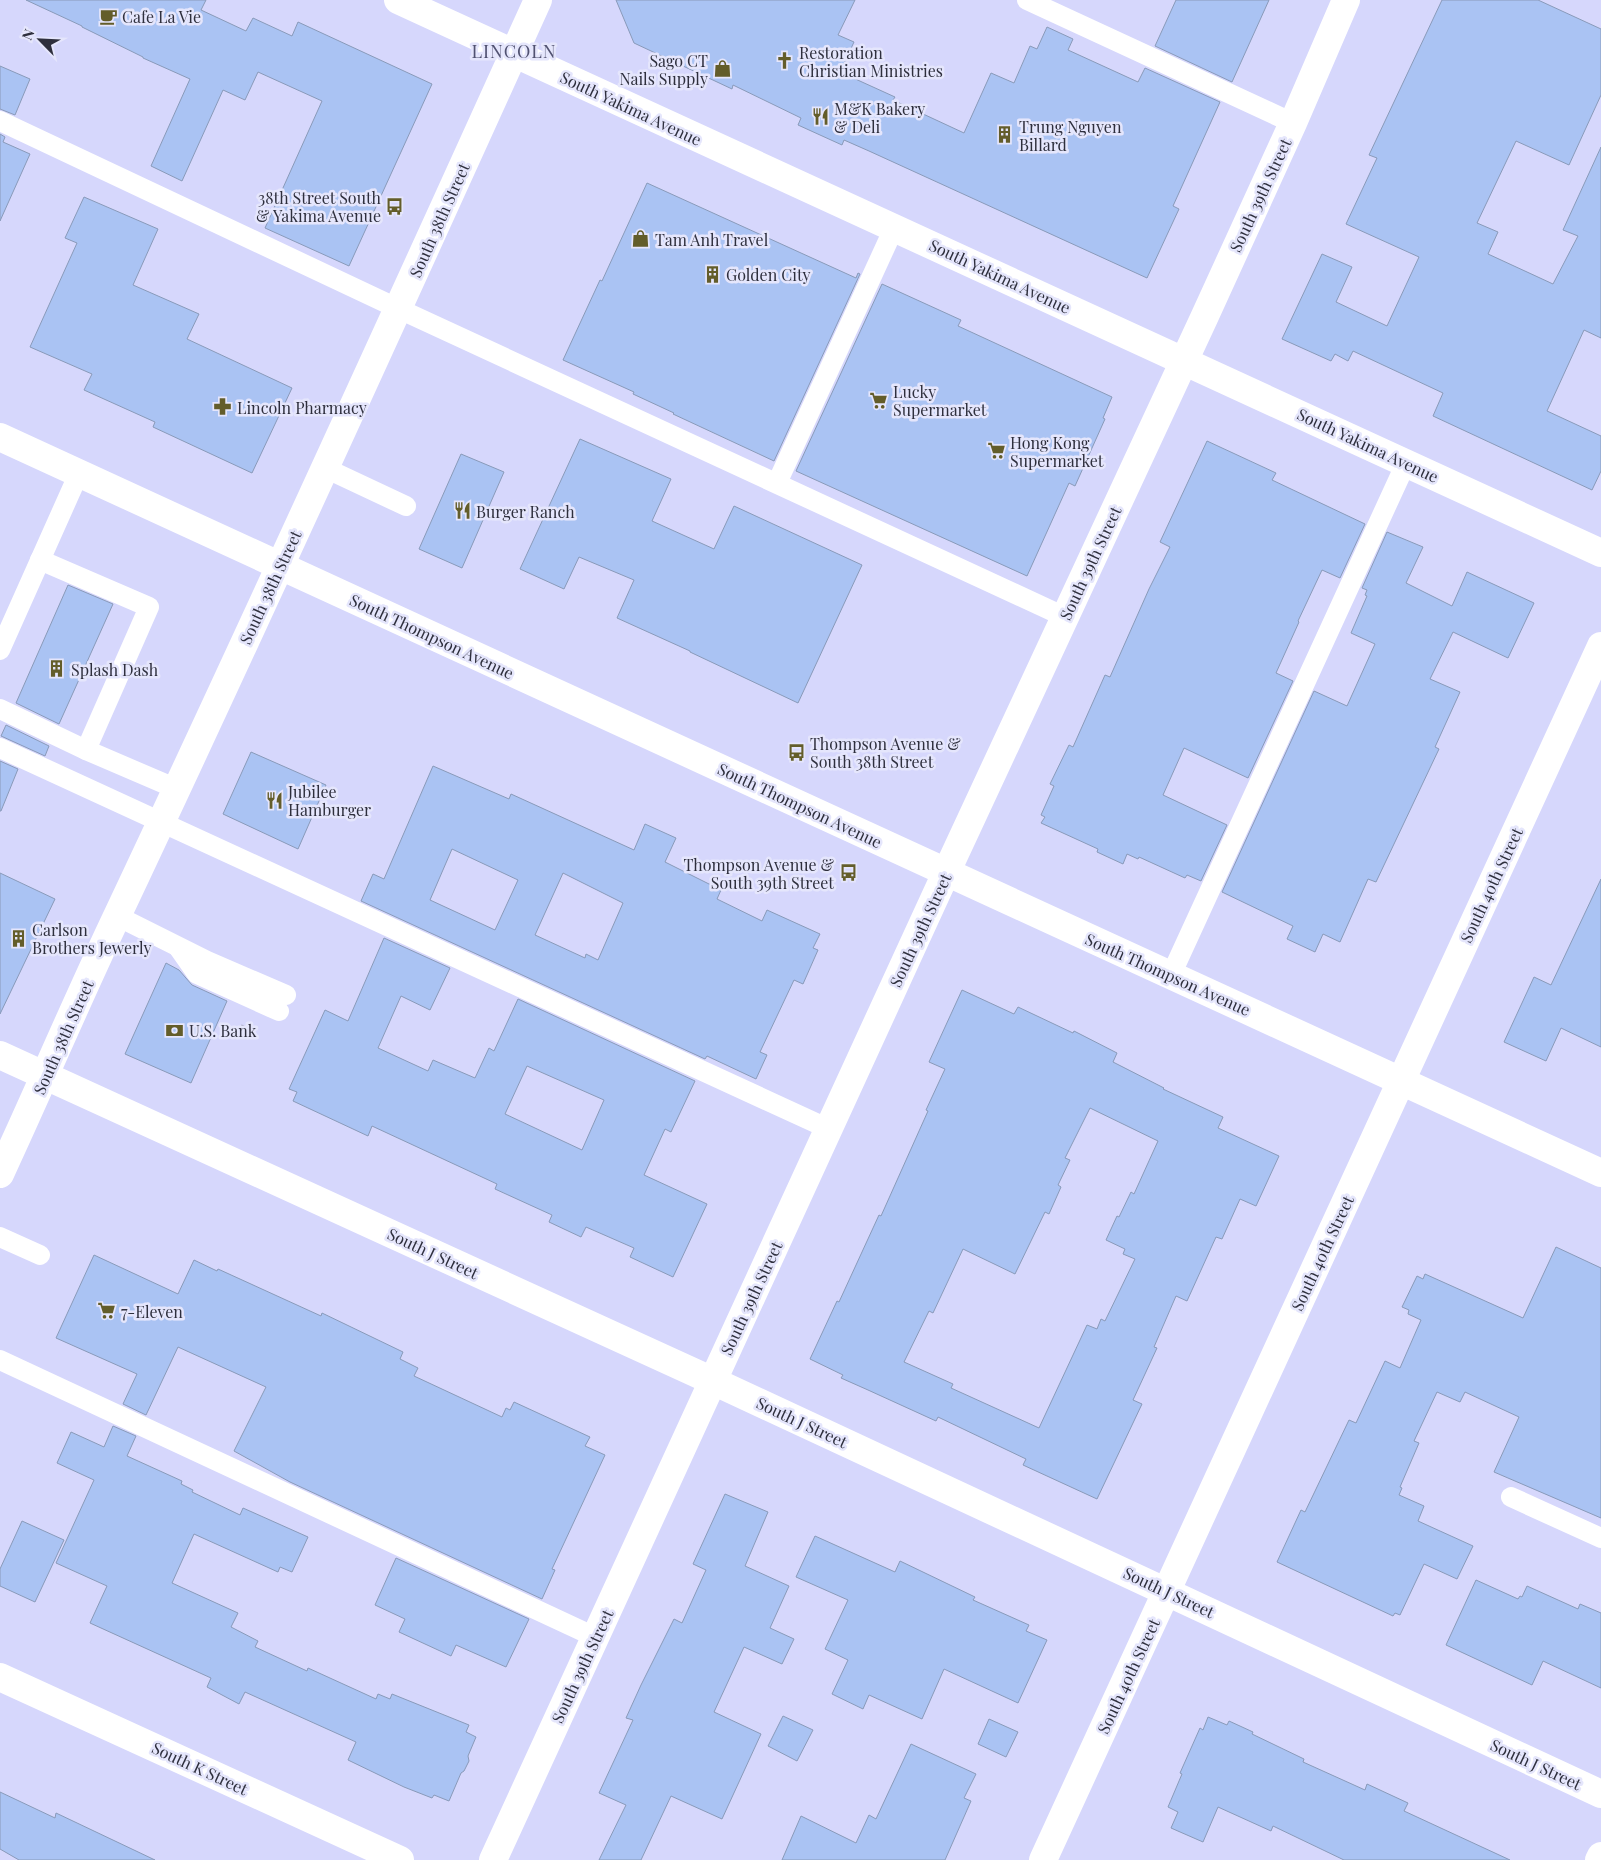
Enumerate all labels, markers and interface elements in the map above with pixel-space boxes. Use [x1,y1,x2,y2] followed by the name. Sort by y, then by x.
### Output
[98,6,118,26] cafe icon: Cafe La Vie
[122,6,201,27] place label: Cafe La Vie
[15,15,65,65] north arrow
[17,26,38,43] text: N
[471,39,557,63] district label: LINCOLN
[799,42,943,81] place label: Restoration Christian Ministries
[620,50,708,89] place label: Sago CT Nails Supply
[775,51,795,71] church icon: Restoration Christian Ministries
[712,59,732,79] shop icon: Sago CT Nails Supply
[557,66,705,150] street label: South Yakima Avenue
[834,98,925,137] place label: M&K Bakery & Deli
[810,107,830,127] restaurant icon: M&K Bakery & Deli
[1019,116,1122,155] place label: Trung Nguyen Billard
[995,125,1015,145] building icon: Trung Nguyen Billard
[1224,134,1296,255] street label: South 39th Street
[404,159,474,281] street label: South 38th Street
[256,187,382,226] place label: 38th Street South & Yakima Avenue
[385,196,405,216] bus stop icon: 38th Street South & Yakima Avenue
[631,229,651,249] shop icon: Tam Anh Travel
[655,229,769,250] place label: Tam Anh Travel
[926,234,1074,318] street label: South Yakima Avenue
[702,264,722,284] building icon: Golden City
[726,264,811,285] place label: Golden City
[893,381,987,420] place label: Lucky Supermarket
[869,390,889,410] supermarket icon: Lucky Supermarket
[213,397,233,417] pharmacy icon: Lincoln Pharmacy
[237,397,367,418] place label: Lincoln Pharmacy
[1294,403,1442,487] street label: South Yakima Avenue
[1010,432,1104,471] place label: Hong Kong Supermarket
[986,441,1006,461] supermarket icon: Hong Kong Supermarket
[452,501,472,521] restaurant icon: Burger Ranch
[476,501,575,522] place label: Burger Ranch
[1054,502,1126,623] street label: South 39th Street
[234,526,306,647] street label: South 38th Street
[347,589,517,683] street label: South Thompson Avenue
[47,659,67,679] building icon: Splash Dash
[71,659,159,680] place label: Splash Dash
[810,733,961,772] place label: Thompson Avenue & South 38th Street
[786,742,806,762] bus stop icon: Thompson Avenue & South 38th Street
[715,758,885,852] street label: South Thompson Avenue
[287,781,371,820] place label: Jubilee Hamburger
[264,790,284,810] restaurant icon: Jubilee Hamburger
[1455,824,1527,946] street label: South 40th Street
[683,854,835,893] place label: Thompson Avenue & South 39th Street
[838,863,858,883] bus stop icon: Thompson Avenue & South 39th Street
[884,869,956,990] street label: South 39th Street
[32,919,152,958] place label: Carlson Brothers Jewerly
[8,928,28,948] building icon: Carlson Brothers Jewerly
[1082,928,1254,1020] street label: South Thompson Avenue
[28,976,98,1098] street label: South 38th Street
[165,1020,185,1040] bank icon: U.S. Bank
[189,1020,257,1041] place label: U.S. Bank
[1286,1192,1358,1314] street label: South 40th Street
[384,1223,482,1283] street label: South J Street
[715,1237,787,1358] street label: South 39th Street
[97,1301,117,1321] supermarket icon: 7-Eleven
[121,1301,183,1322] place label: 7-Eleven
[753,1392,851,1452] street label: South J Street
[1120,1562,1218,1622] street label: South J Street
[546,1605,618,1726] street label: South 39th Street
[1092,1615,1164,1737] street label: South 40th Street
[1487,1734,1585,1794] street label: South J Street
[149,1737,251,1799] street label: South K Street

